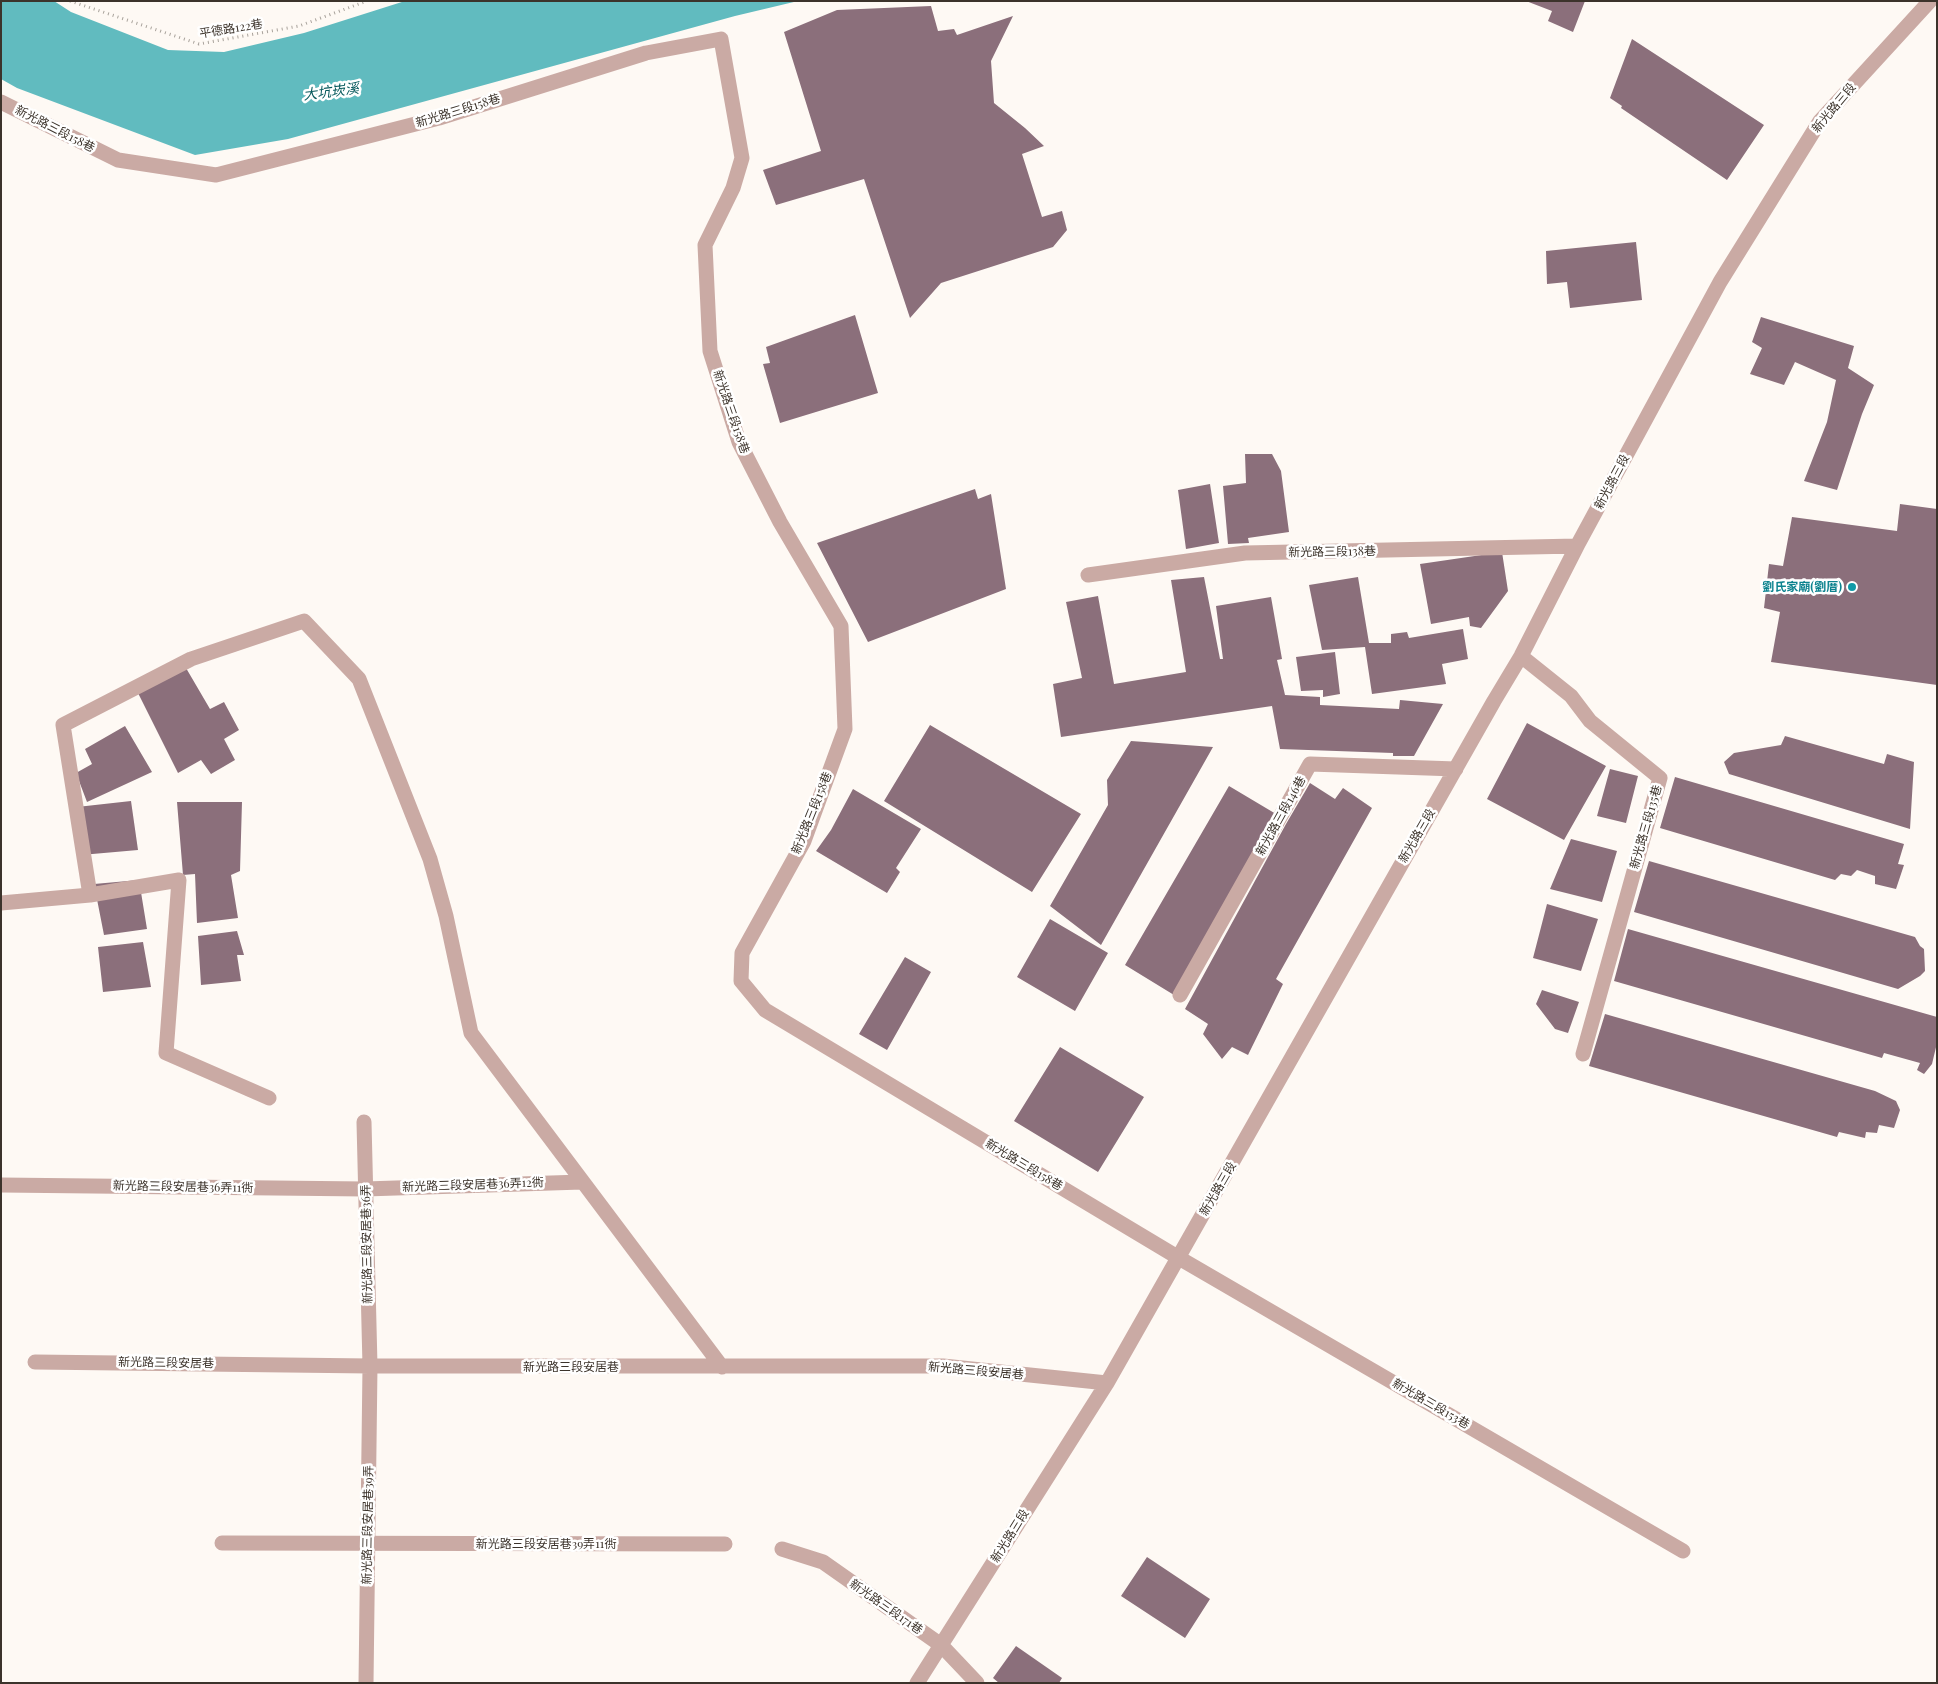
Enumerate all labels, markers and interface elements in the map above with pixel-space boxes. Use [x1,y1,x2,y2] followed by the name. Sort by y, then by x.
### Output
[198,17,264,41] street label: 平德路122巷
[302,80,360,104] water label: 大坑崁溪
[1809,80,1859,136] street label: 新光路三段
[414,91,502,131] street label: 新光路三段158巷
[13,103,97,155] street label: 新光路三段158巷
[710,368,752,456] street label: 新光路三段158巷
[1592,452,1632,512] street label: 新光路三段
[1288,544,1376,560] street label: 新光路三段138巷
[1762,580,1842,594] place label: 劉氏家廟(劉厝)
[1846,581,1858,593] marker: 劉氏家廟(劉厝)
[789,770,835,856] street label: 新光路三段158巷
[1253,774,1309,858] street label: 新光路三段146巷
[1627,783,1665,871] street label: 新光路三段135巷
[1396,806,1438,866] street label: 新光路三段
[983,1136,1065,1194] street label: 新光路三段158巷
[1197,1159,1239,1219] street label: 新光路三段
[402,1175,544,1195] street label: 新光路三段安居巷36弄12衖
[113,1179,253,1195] street label: 新光路三段安居巷36弄11衖
[359,1184,375,1304] street label: 新光路三段安居巷36弄
[118,1355,214,1371] street label: 新光路三段安居巷
[523,1360,619,1374] street label: 新光路三段安居巷
[928,1360,1024,1382] street label: 新光路三段安居巷
[1390,1376,1472,1432] street label: 新光路三段153巷
[360,1465,376,1585] street label: 新光路三段安居巷39弄
[988,1507,1032,1565] street label: 新光路三段
[476,1537,616,1551] street label: 新光路三段安居巷39弄11衖
[847,1577,925,1637] street label: 新光路三段171巷

